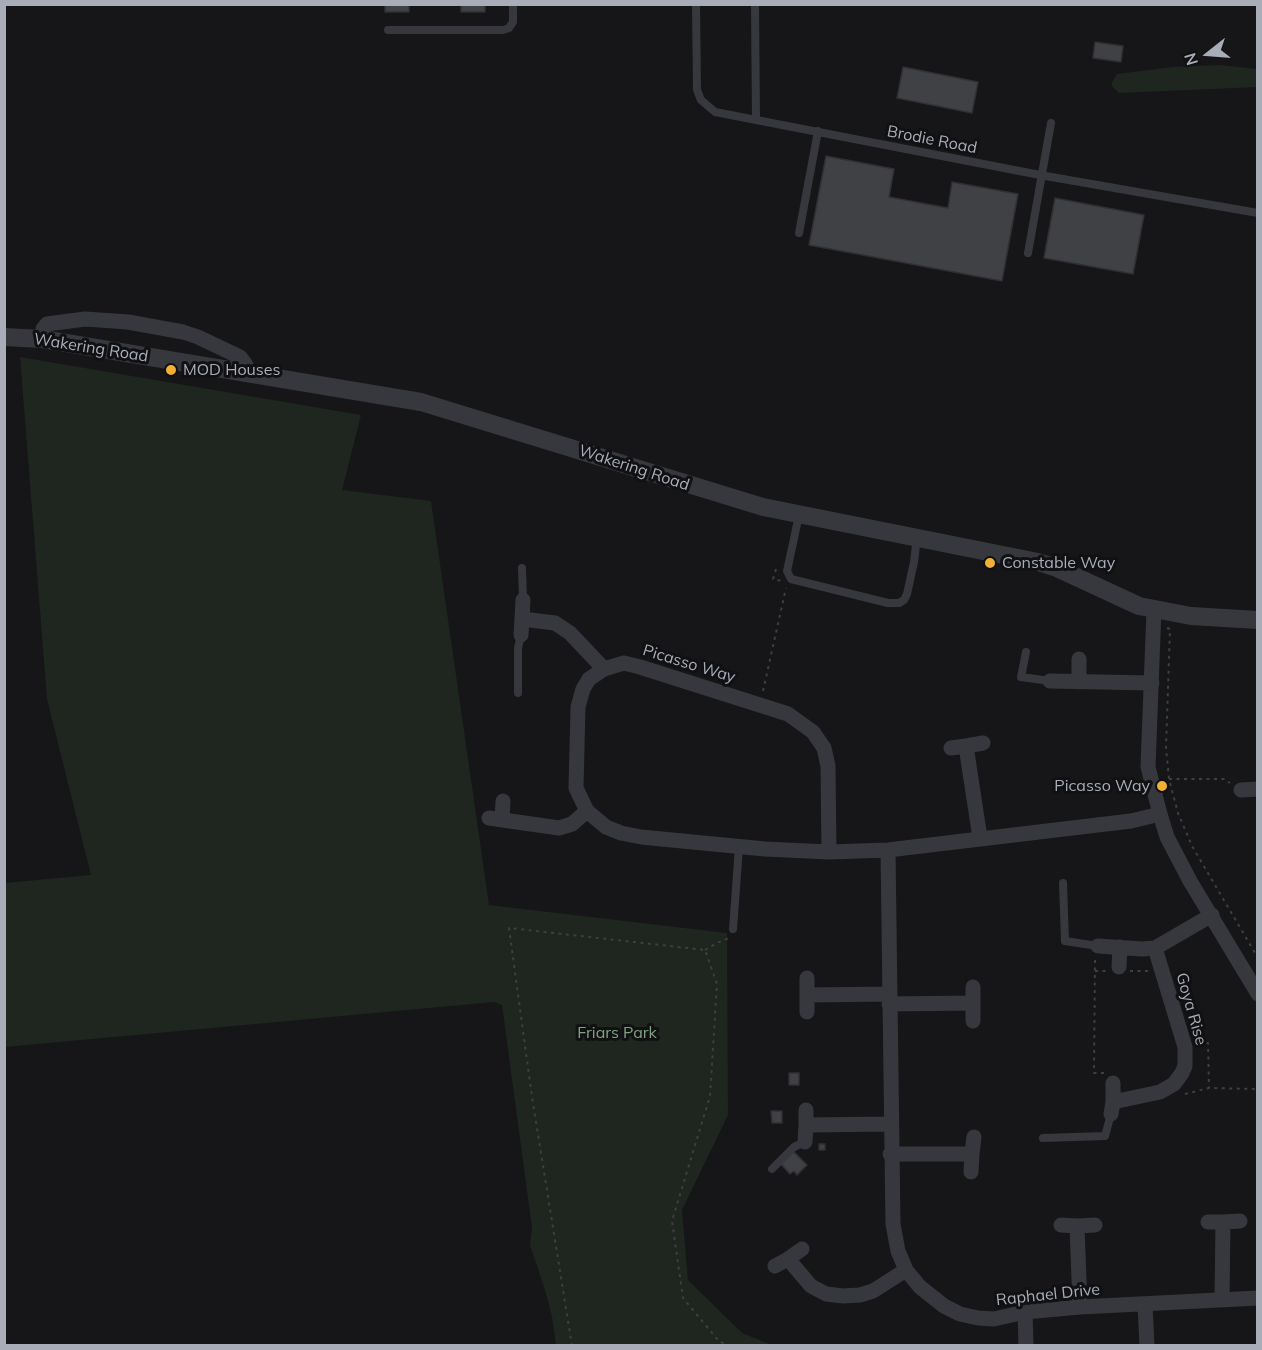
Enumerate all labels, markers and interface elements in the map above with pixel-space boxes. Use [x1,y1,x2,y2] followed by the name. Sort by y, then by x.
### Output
[1178,24,1238,84] north arrow
[1179,51,1202,68] text: N
[885,122,979,158] street label: Brodie Road
[33,330,149,366] street label: Wakering Road
[183,360,280,380] place label: MOD Houses
[164,363,178,377] marker: MOD Houses
[576,441,692,495] street label: Wakering Road
[1002,553,1115,573] place label: Constable Way
[983,556,997,570] marker: Constable Way
[640,641,738,687] street label: Picasso Way
[1054,776,1150,796] place label: Picasso Way
[1155,779,1169,793] marker: Picasso Way
[1172,971,1210,1047] street label: Goya Rise
[577,1023,657,1043] park label: Friars Park
[995,1280,1101,1310] street label: Raphael Drive

